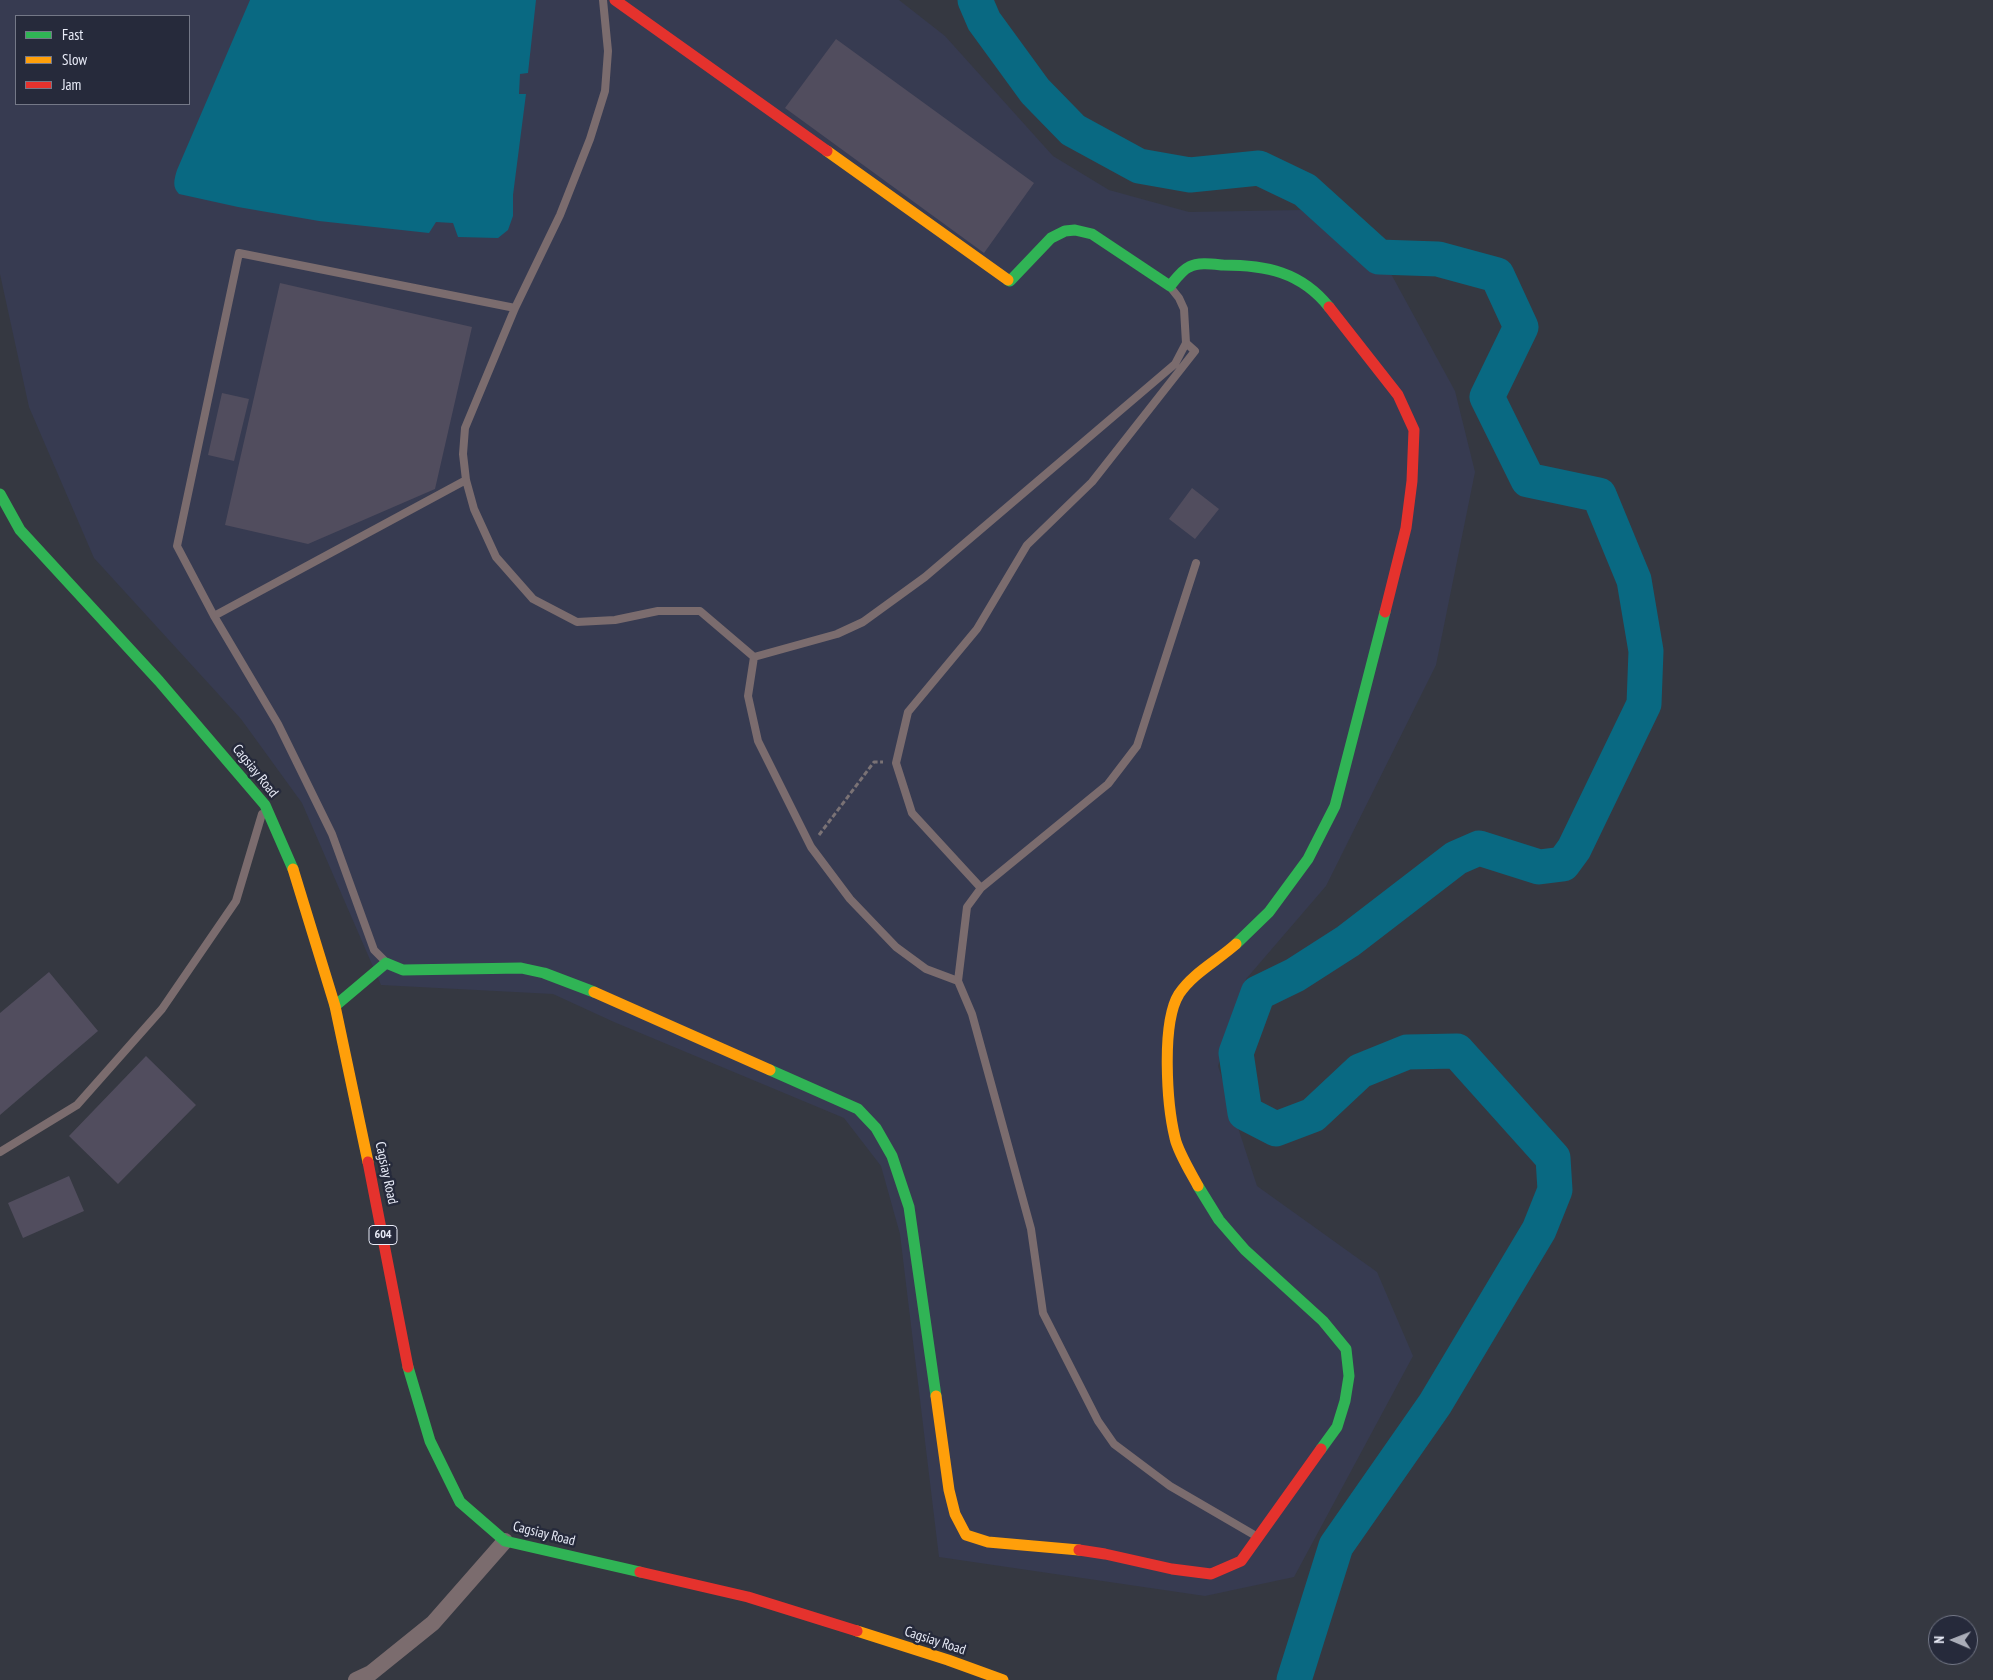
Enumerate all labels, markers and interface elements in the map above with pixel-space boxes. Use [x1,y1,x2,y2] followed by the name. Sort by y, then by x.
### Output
[15,15,190,105] legend
[62,25,83,44] text: Fast
[62,50,87,69] text: Slow
[62,75,81,94] text: Jam
[229,741,281,801] street label: Cagsiay Road
[371,1140,401,1206] street label: Cagsiay Road
[369,1226,397,1244] road number: 604
[511,1518,577,1550] street label: Cagsiay Road
[1928,1615,1978,1665] north arrow
[902,1623,968,1659] street label: Cagsiay Road
[1930,1636,1948,1644] text: N

